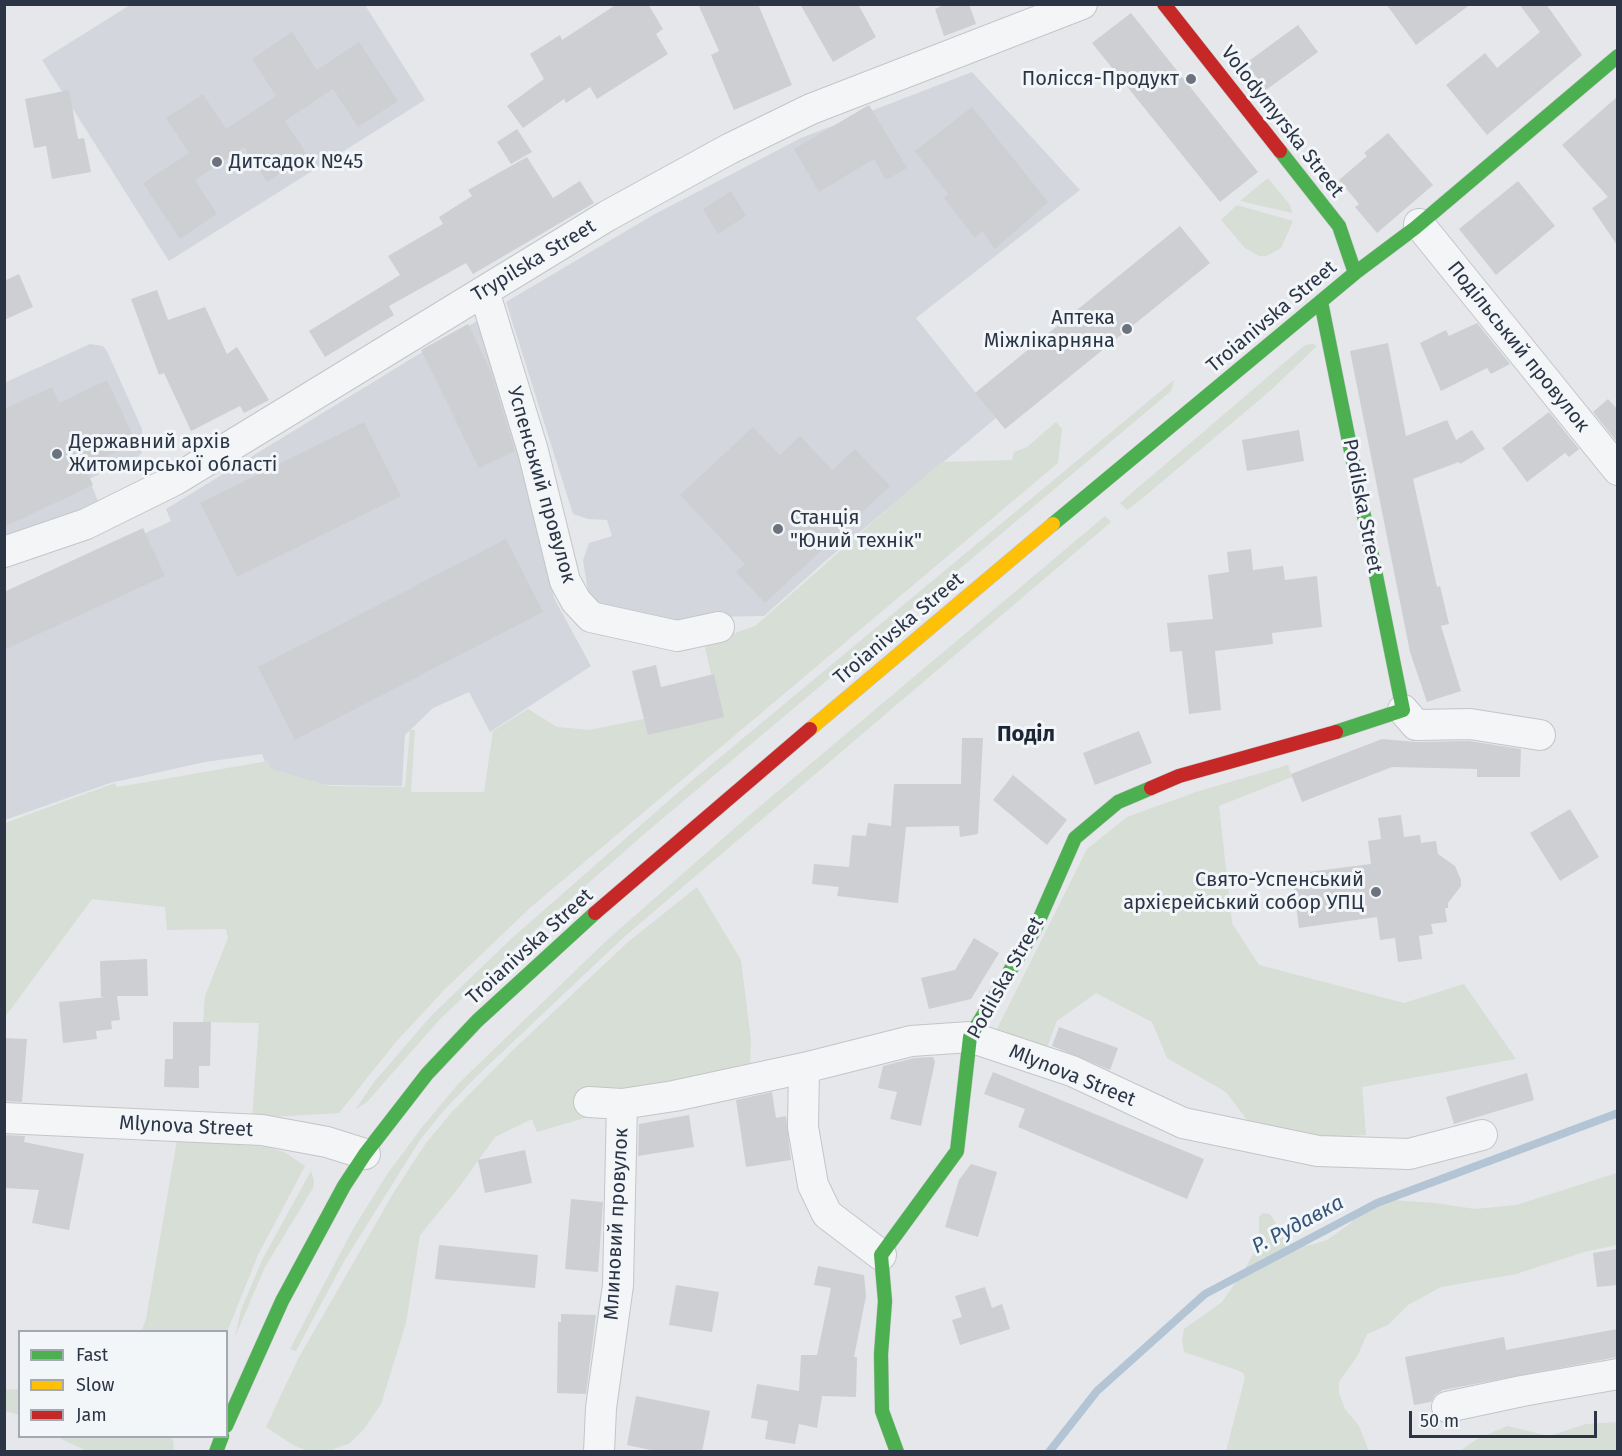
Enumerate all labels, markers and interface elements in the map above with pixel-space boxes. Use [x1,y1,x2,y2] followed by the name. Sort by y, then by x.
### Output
[1215,42,1349,202] street label: Volodymyrska Street
[1022,67,1179,91] place label: Полісся-Продукт
[1184,72,1198,86] marker: Полісся-Продукт
[229,150,363,174] place label: Дитсадок №45
[210,155,224,169] marker: Дитсадок №45
[468,215,600,307] street label: Trypilska Street
[1202,256,1342,378] street label: Troianivska Street
[1442,257,1594,437] street label: Подільський провулок
[984,306,1115,353] place label: Аптека Міжлікарняна
[1120,322,1134,336] marker: Аптека Міжлікарняна
[501,384,581,586] street label: Успенський провулок
[69,430,277,477] place label: Державний архів Житомирської області
[1337,437,1387,575] street label: Podilska Street
[50,447,64,461] marker: Державний архів Житомирської області
[790,506,922,553] place label: Станція "Юний технік"
[771,522,785,536] marker: Станція "Юний технік"
[829,568,969,690] street label: Troianivska Street
[997,722,1055,748] district label: Поділ
[1123,868,1364,915] place label: Свято-Успенський архієрейський собор УПЦ
[462,884,598,1010] street label: Troianivska Street
[1369,885,1383,899] marker: Свято-Успенський архієрейський собор УПЦ
[963,913,1049,1043] street label: Podilska Street
[1005,1040,1139,1112] street label: Mlynova Street
[118,1112,254,1142] street label: Mlynova Street
[600,1127,634,1321] street label: Млиновий провулок
[1248,1190,1348,1260] water label: Р. Рудавка
[18,1330,228,1438] legend
[76,1344,108,1366] text: Fast
[76,1374,114,1396] text: Slow
[1412,1399,1600,1437] scale bar
[76,1404,107,1426] text: Jam
[1420,1410,1459,1432] text: 50 m

